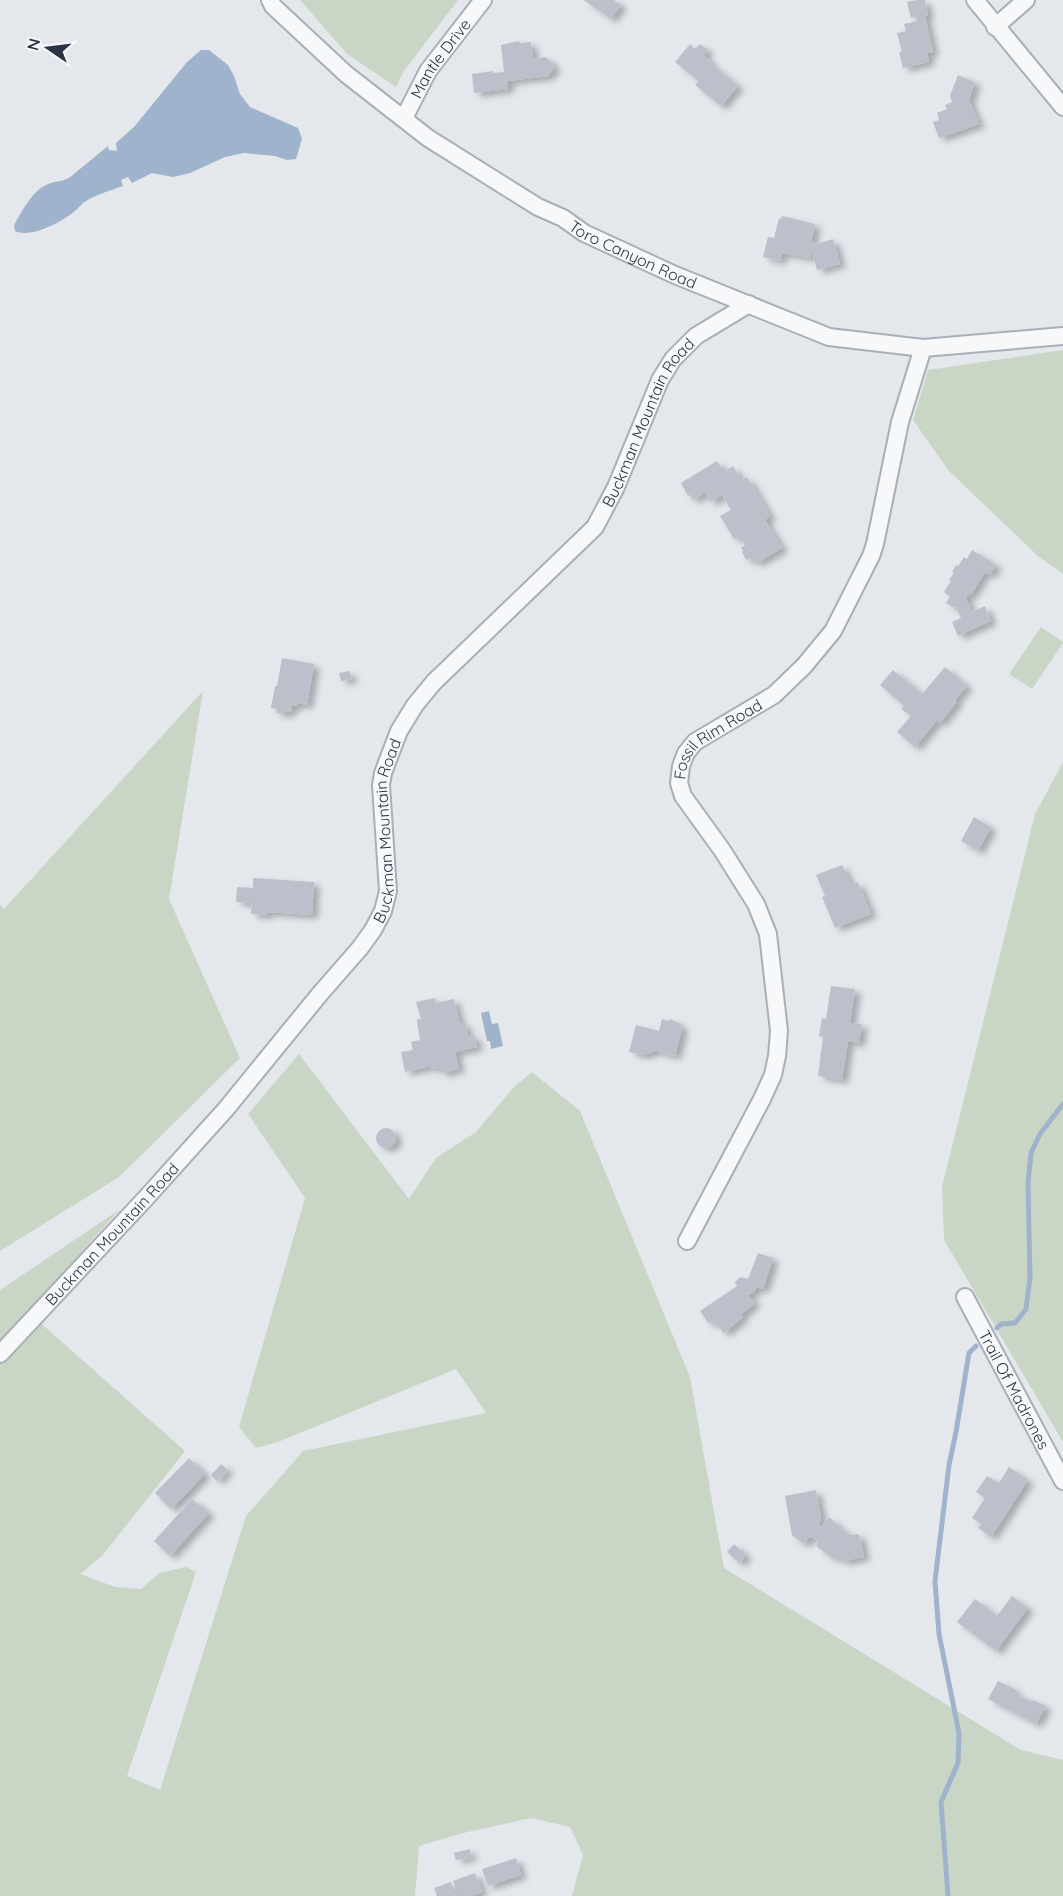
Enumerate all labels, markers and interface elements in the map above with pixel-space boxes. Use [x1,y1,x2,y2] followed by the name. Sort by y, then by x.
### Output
[406,14,475,102] street label: Mantle Drive
[18,18,78,78] north arrow
[22,36,45,52] text: N
[565,216,700,293] street label: Toro Canyon Road
[597,334,698,510] street label: Buckman Mountain Road
[669,694,766,781] street label: Fossil Rim Road
[368,736,405,926] street label: Buckman Mountain Road
[41,1158,183,1310] street label: Buckman Mountain Road
[974,1327,1054,1453] street label: Trail Of Madrones

